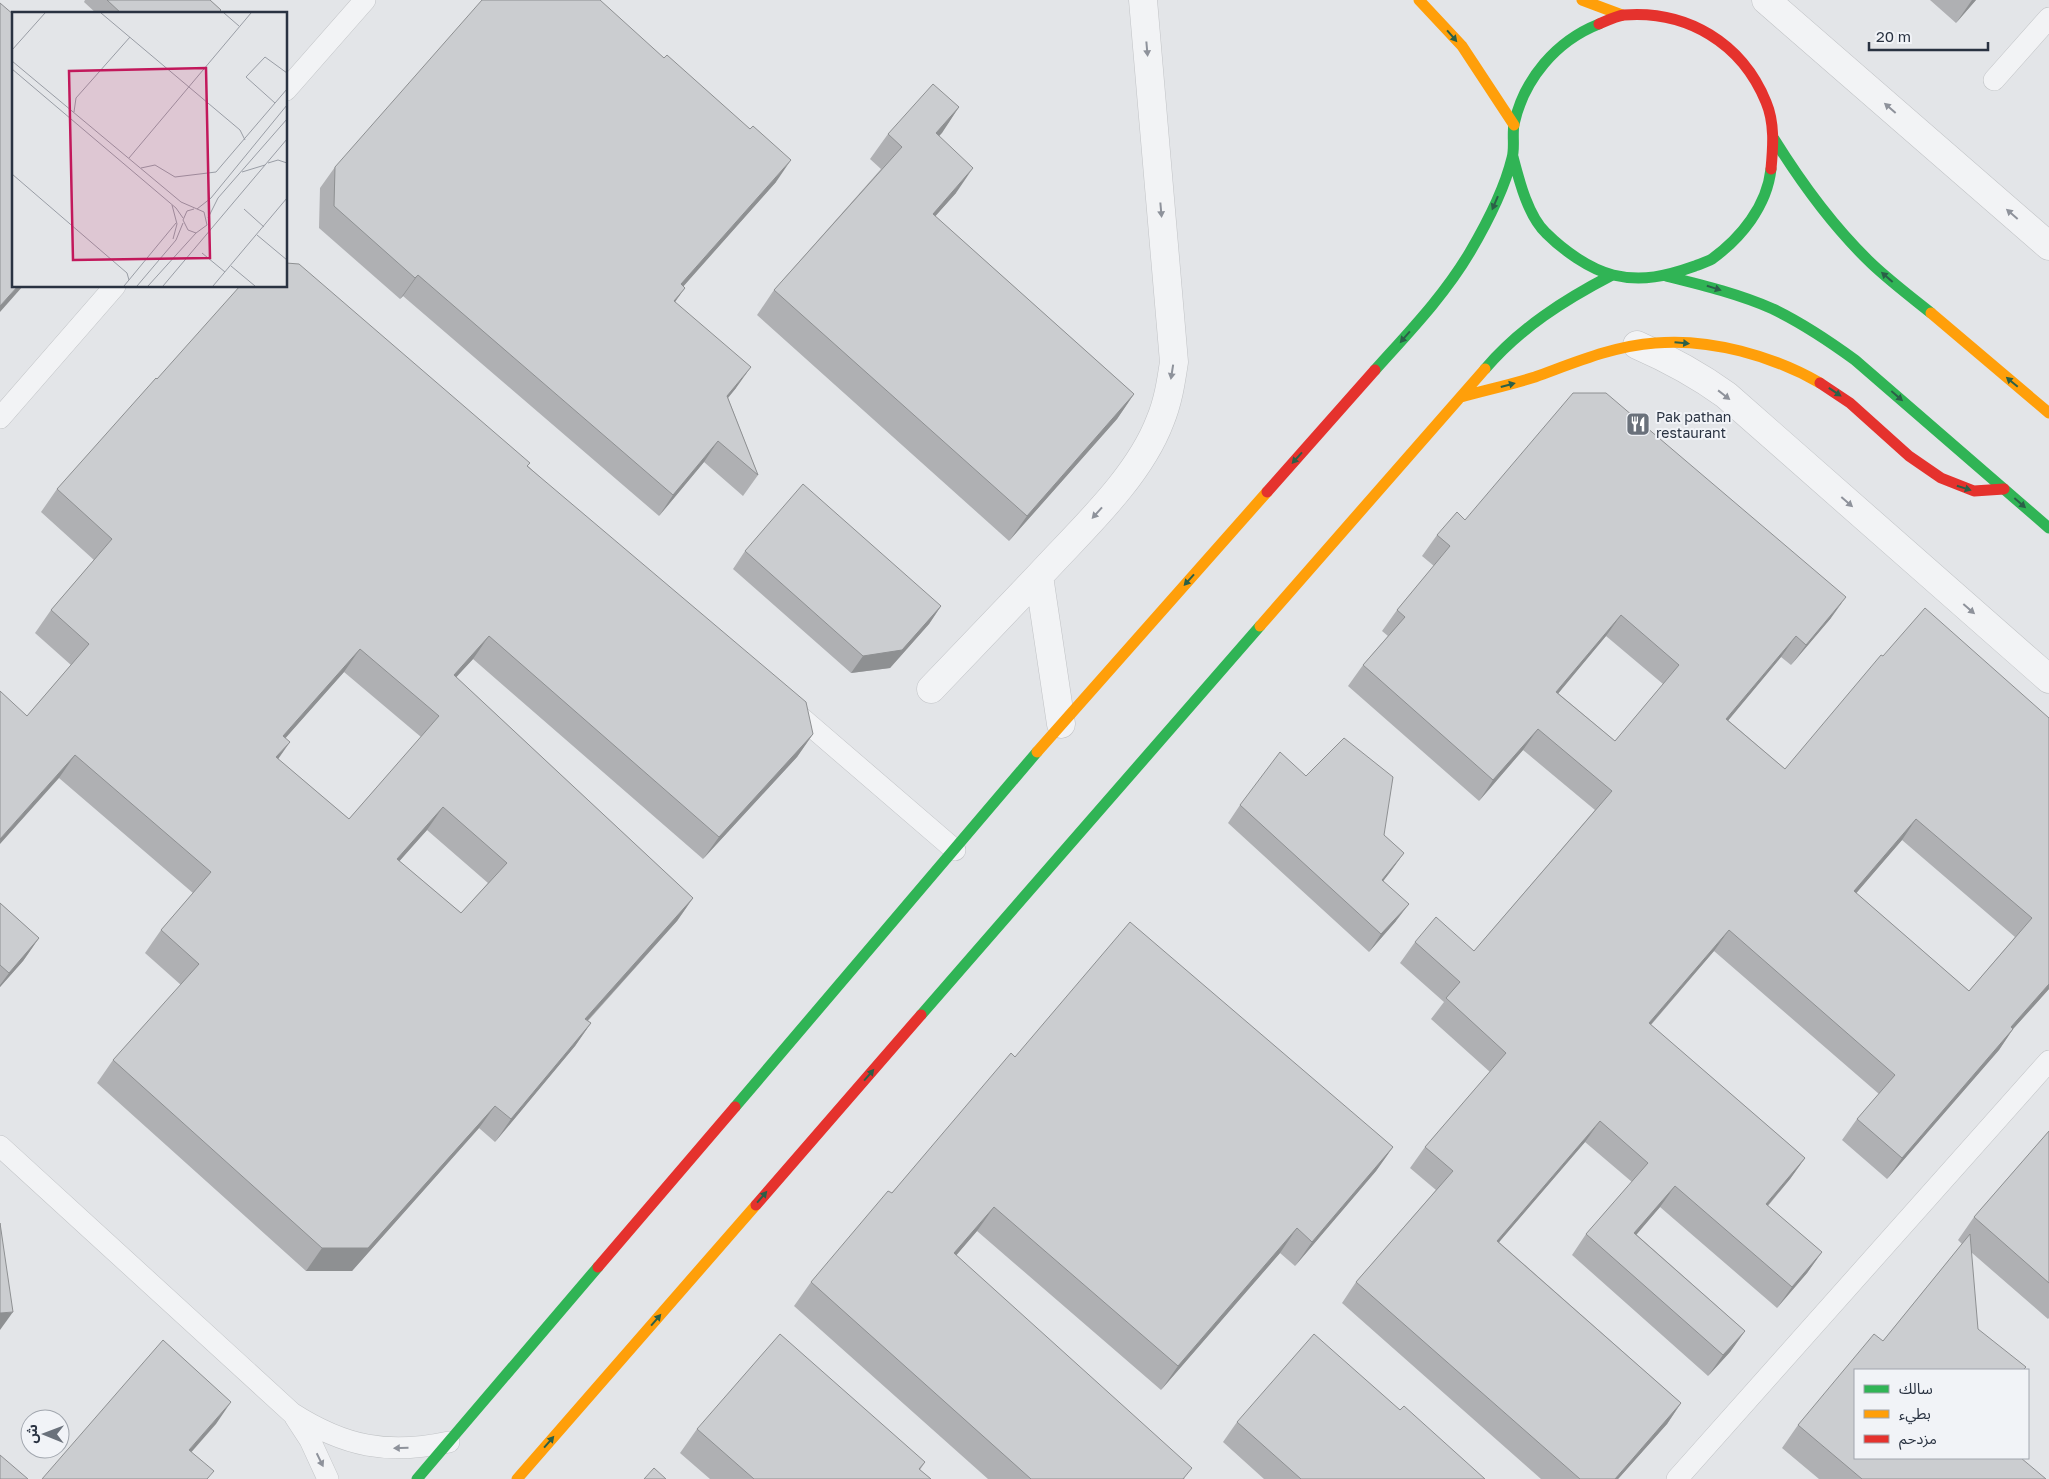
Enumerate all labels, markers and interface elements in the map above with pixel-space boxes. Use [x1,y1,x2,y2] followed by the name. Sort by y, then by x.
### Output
[12,12,288,288] inset map
[1869,20,1988,52] scale bar
[1876,27,1911,45] text: 20 m
[1446,29,1458,41] one-way arrow
[1143,41,1151,57] one-way arrow
[1883,102,1896,113] one-way arrow
[1491,196,1499,210] one-way arrow
[1157,203,1165,219] one-way arrow
[2007,208,2019,220] one-way arrow
[1882,271,1894,283] one-way arrow
[1706,285,1721,293] one-way arrow
[1399,330,1411,342] one-way arrow
[1674,339,1690,347] one-way arrow
[1168,365,1176,381] one-way arrow
[2006,376,2018,388] one-way arrow
[1500,381,1516,389] one-way arrow
[1828,387,1842,397] one-way arrow
[1718,389,1731,400] one-way arrow
[1891,390,1903,401] one-way arrow
[1656,408,1731,441] place label: Pak pathan restaurant
[1625,411,1651,437] restaurant icon: Pak pathan restaurant
[1291,452,1303,464] one-way arrow
[1957,484,1972,492] one-way arrow
[1840,496,1853,507] one-way arrow
[2013,497,2026,508] one-way arrow
[1091,506,1103,518] one-way arrow
[1183,573,1195,585] one-way arrow
[1963,603,1976,614] one-way arrow
[863,1069,874,1081] one-way arrow
[757,1191,768,1204] one-way arrow
[650,1313,661,1326] one-way arrow
[1854,1369,2029,1459] legend
[1899,1379,1933,1397] text: سالك
[1899,1404,1931,1425] text: بطيء
[20,1409,70,1459] north arrow
[23,1424,40,1444] text: ش
[1899,1429,1937,1450] text: مزدحم
[543,1436,554,1449] one-way arrow
[393,1444,409,1452] one-way arrow
[316,1453,324,1467] one-way arrow

